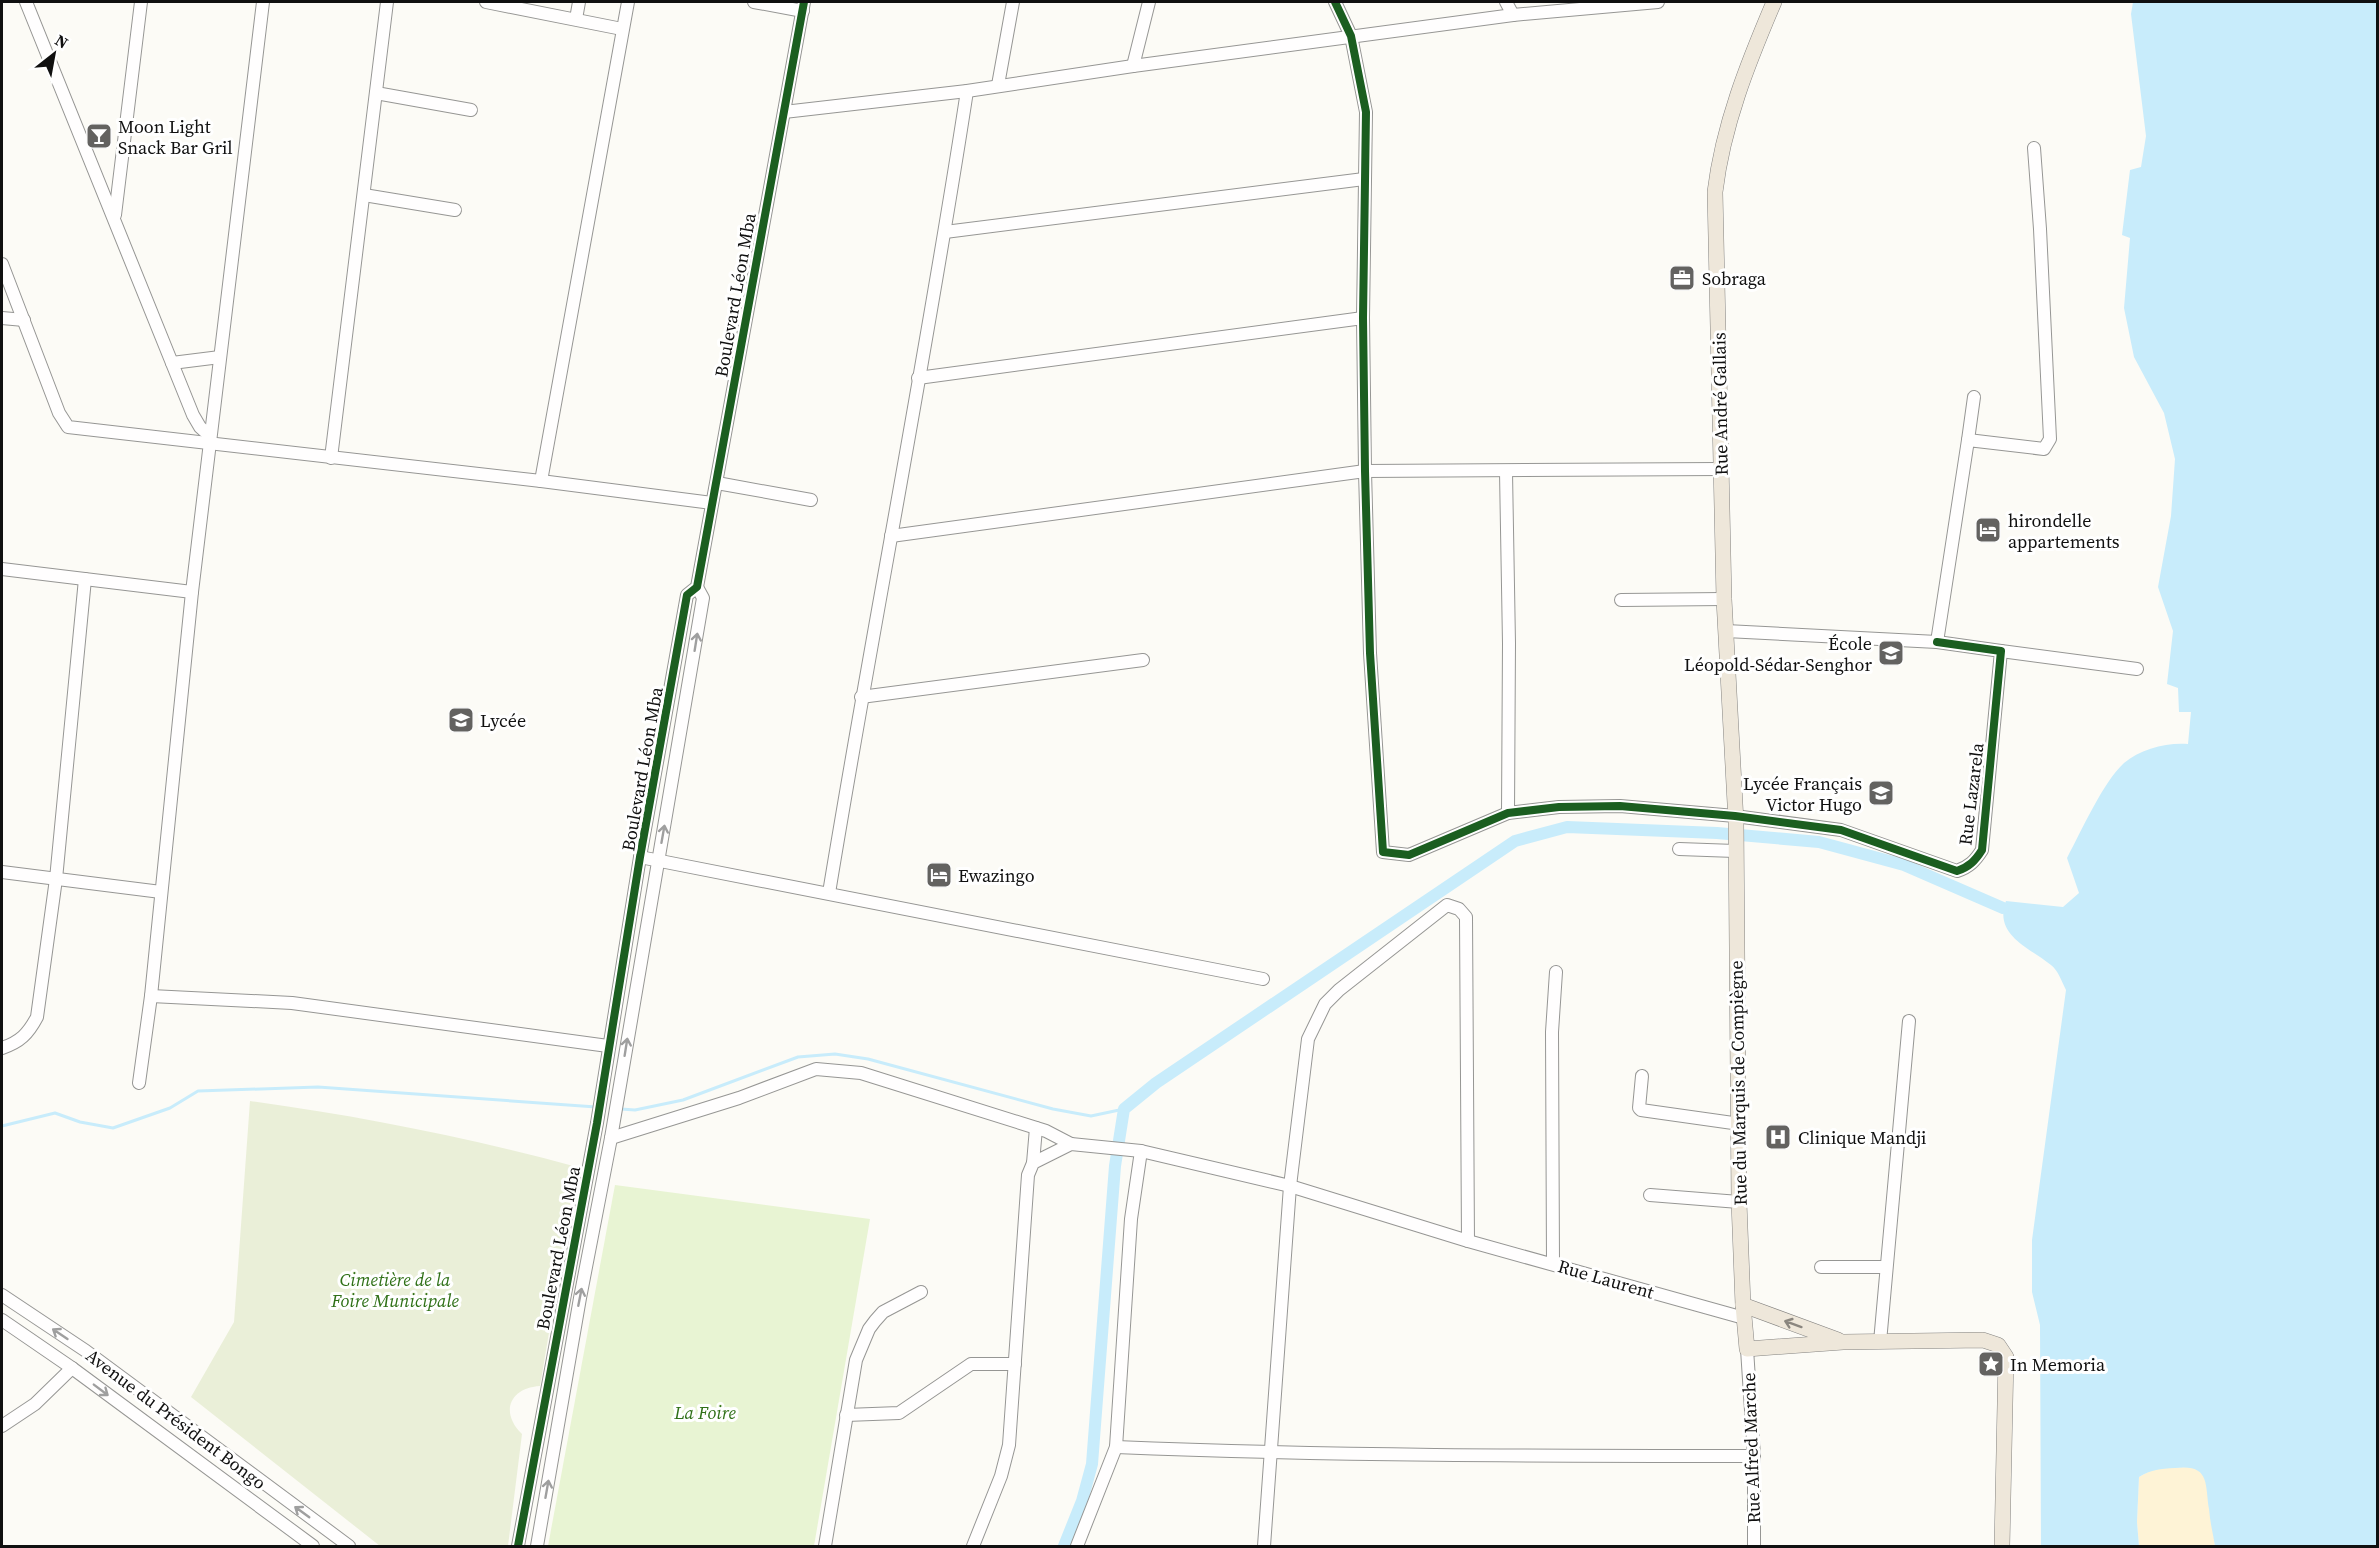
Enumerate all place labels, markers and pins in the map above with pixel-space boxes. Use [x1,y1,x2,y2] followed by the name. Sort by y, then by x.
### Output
[118,114,233,160] place label: Moon Light Snack Bar Gril
[84,121,114,151] bar icon: Moon Light Snack Bar Gril
[1667,263,1697,293] office icon: Sobraga
[1702,266,1767,291] place label: Sobraga
[2008,508,2120,554] place label: hirondelle appartements
[1973,515,2003,545] hotel icon: hirondelle appartements
[1684,631,1872,677] place label: École Léopold-Sédar-Senghor
[1876,638,1906,668] school or university icon: École Léopold-Sédar-Senghor
[446,705,476,735] school or university icon: Lycée
[480,708,526,733] place label: Lycée
[1743,771,1862,817] place label: Lycée Français Victor Hugo
[1866,778,1896,808] school or university icon: Lycée Français Victor Hugo
[924,860,954,890] hotel icon: Ewazingo
[958,863,1035,888] place label: Ewazingo
[1763,1122,1793,1152] hospital icon: Clinique Mandji
[1798,1125,1926,1150] place label: Clinique Mandji
[1976,1349,2006,1379] place icon: In Memoria
[2010,1352,2106,1377] place label: In Memoria

